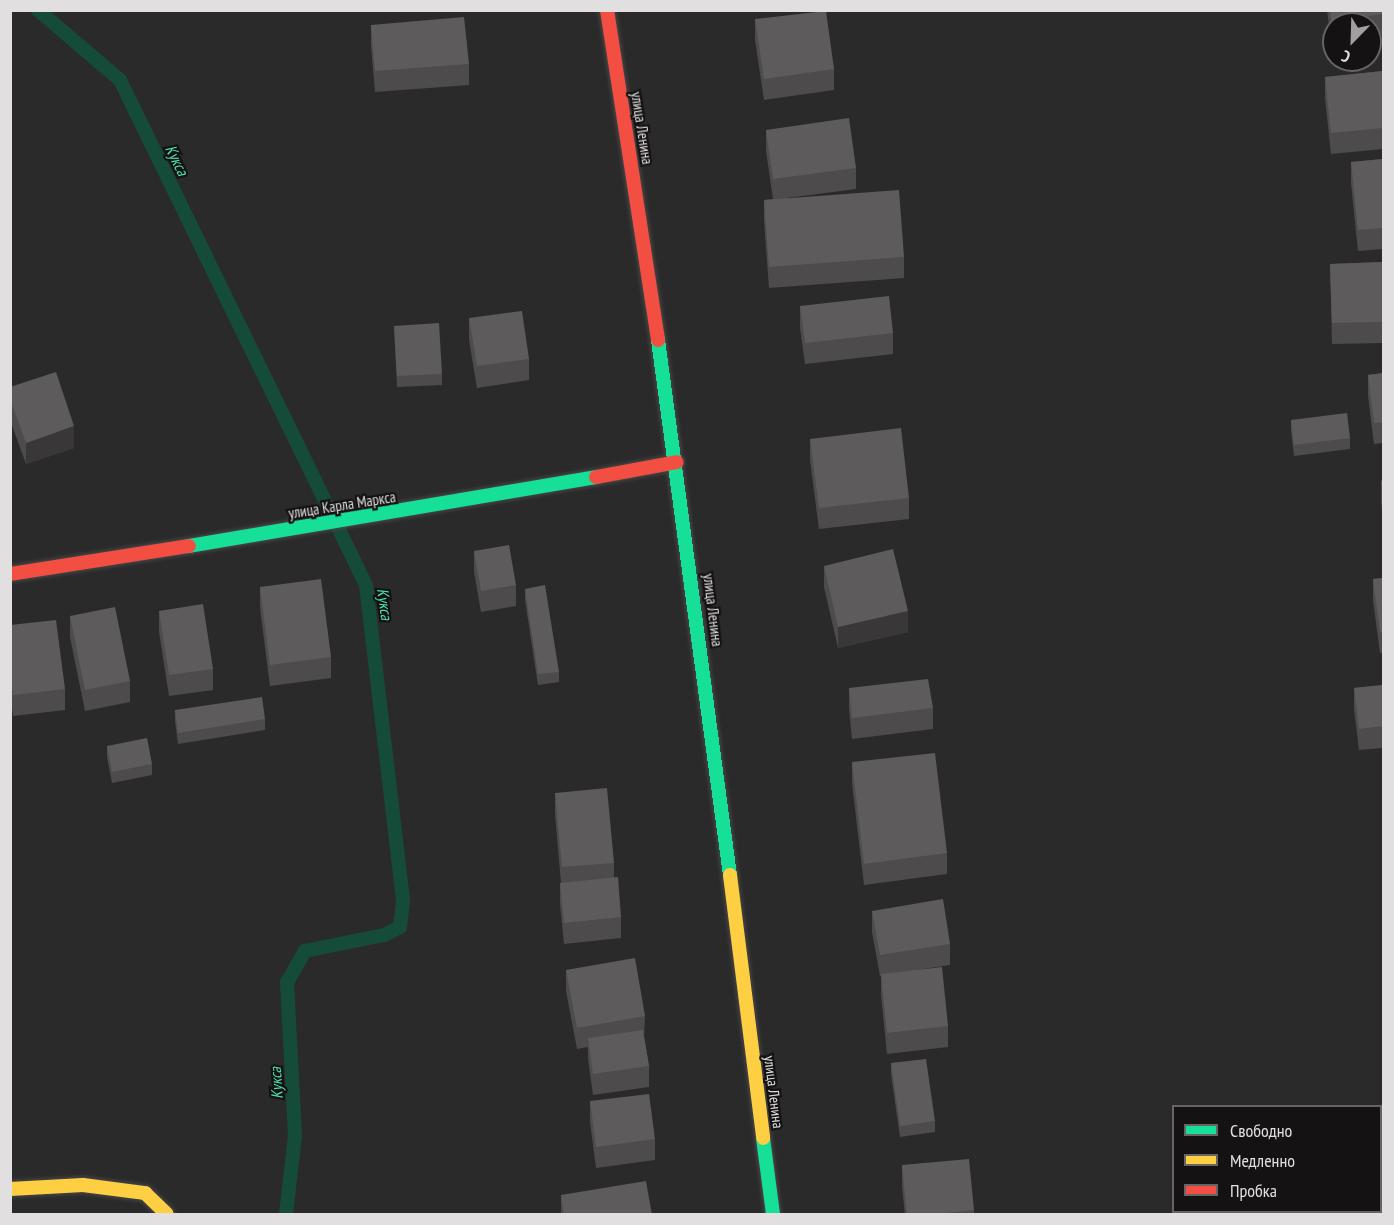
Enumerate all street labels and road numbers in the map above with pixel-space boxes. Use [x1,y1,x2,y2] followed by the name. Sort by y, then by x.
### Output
[627,90,657,166] street label: улица Ленина
[287,488,397,522] street label: улица Карла Маркса
[700,573,726,647] street label: улица Ленина
[761,1055,787,1129] street label: улица Ленина

